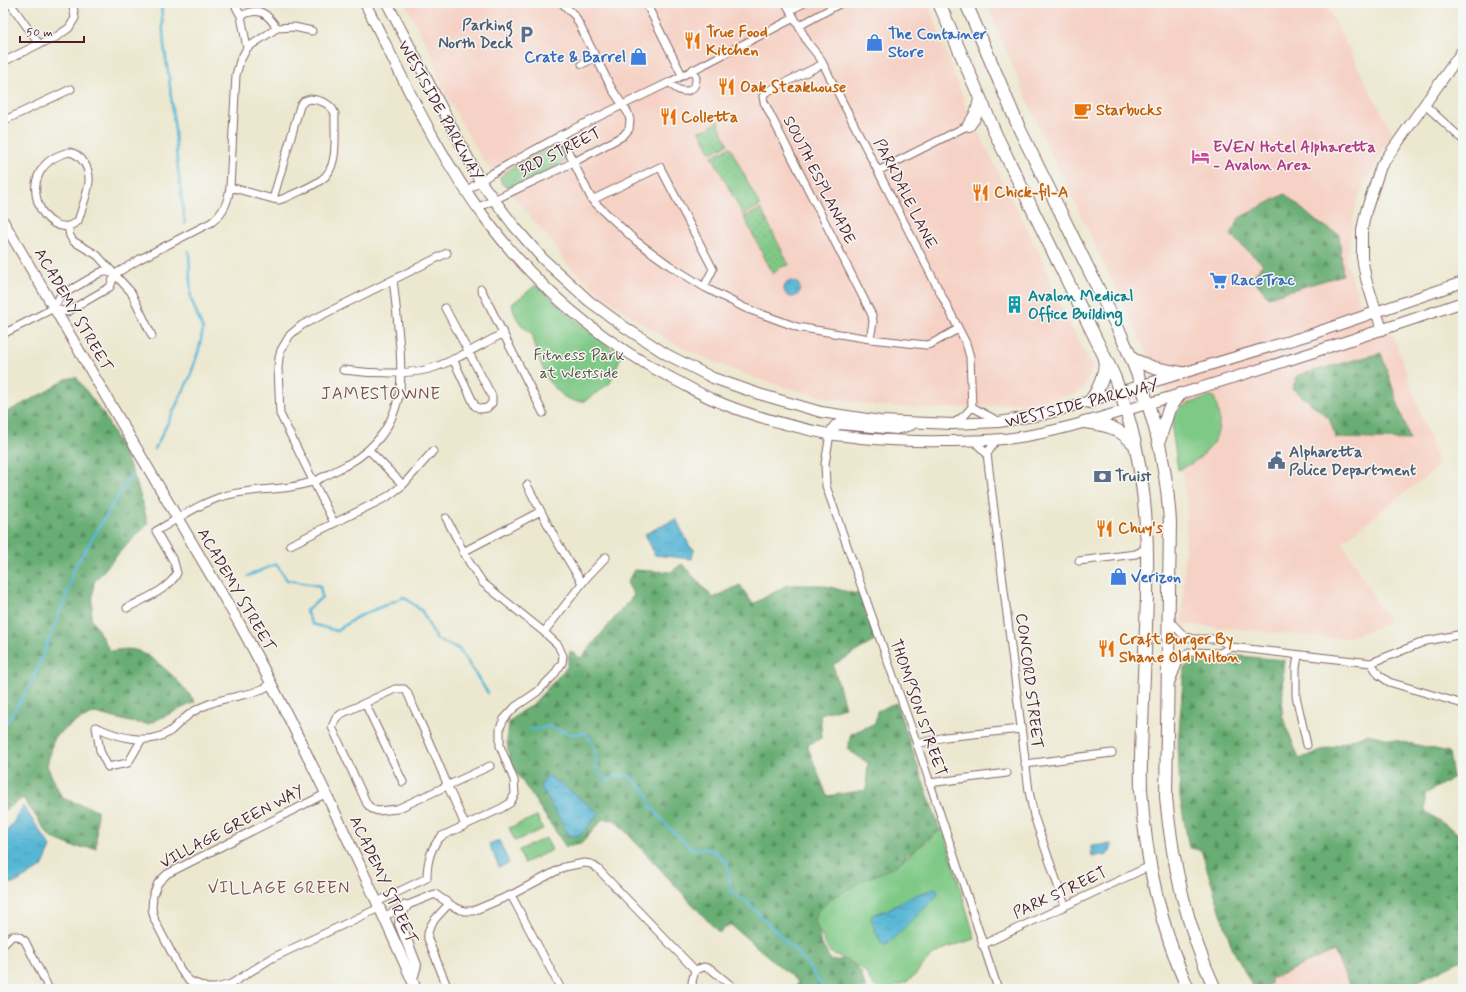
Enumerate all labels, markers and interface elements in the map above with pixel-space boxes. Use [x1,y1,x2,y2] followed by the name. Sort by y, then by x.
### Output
[438,15,513,54] place label: Parking North Deck
[20,18,84,44] scale bar
[706,22,768,61] place label: True Food Kitchen
[516,24,536,44] parking icon: Parking North Deck
[888,24,987,63] place label: The Container Store
[26,25,53,41] text: 50 m
[683,31,703,51] restaurant icon: True Food Kitchen
[865,33,885,53] shop icon: The Container Store
[393,37,487,185] street label: WESTSIDE PARKWAY
[524,47,626,68] place label: Crate & Barrel
[629,47,649,67] shop icon: Crate & Barrel
[717,77,737,97] restaurant icon: Oak Steakhouse
[740,77,846,98] place label: Oak Steakhouse
[1073,100,1093,120] cafe icon: Starbucks
[1096,100,1163,121] place label: Starbucks
[658,107,678,127] restaurant icon: Colletta
[681,107,738,128] place label: Colletta
[778,112,860,248] street label: SOUTH ESPLANADE
[515,122,605,182] street label: 3RD STREET
[868,135,942,253] street label: PARKDALE LANE
[1213,137,1376,176] place label: EVEN Hotel Alpharetta - Avalon Area
[1190,146,1210,166] hotel icon: EVEN Hotel Alpharetta - Avalon Area
[971,182,991,202] restaurant icon: Chick-fil-A
[994,182,1068,203] place label: Chick-fil-A
[29,245,117,376] street label: ACADEMY STREET
[1208,270,1228,290] supermarket icon: RaceTrac
[1231,270,1295,291] place label: RaceTrac
[1028,286,1134,327] place label: Avalon Medical Office Building
[1005,295,1025,315] building icon: Avalon Medical Office Building
[534,345,624,384] park label: Fitness Park at Westside
[1003,375,1161,433] street label: WESTSIDE PARKWAY
[321,383,441,405] district label: JAMESTOWNE
[1289,442,1416,481] place label: Alpharetta Police Department
[1266,451,1286,471] public building icon: Alpharetta Police Department
[1092,466,1112,486] bank icon: Truist
[1115,466,1152,487] place label: Truist
[1095,518,1115,538] restaurant icon: Chuy's
[1118,518,1164,539] place label: Chuy's
[192,525,280,656] street label: ACADEMY STREET
[1108,567,1128,587] shop icon: Verizon
[1131,567,1181,588] place label: Verizon
[1010,612,1048,750] street label: CONCORD STREET
[1119,629,1240,668] place label: Craft Burger By Shane Old Milton
[885,636,951,780] street label: THOMPSON STREET
[1096,638,1116,658] restaurant icon: Craft Burger By Shane Old Milton
[156,780,308,874] street label: VILLAGE GREEN WAY
[344,813,422,948] street label: ACADEMY STREET
[1010,862,1110,924] street label: PARK STREET
[208,877,350,899] district label: VILLAGE GREEN

